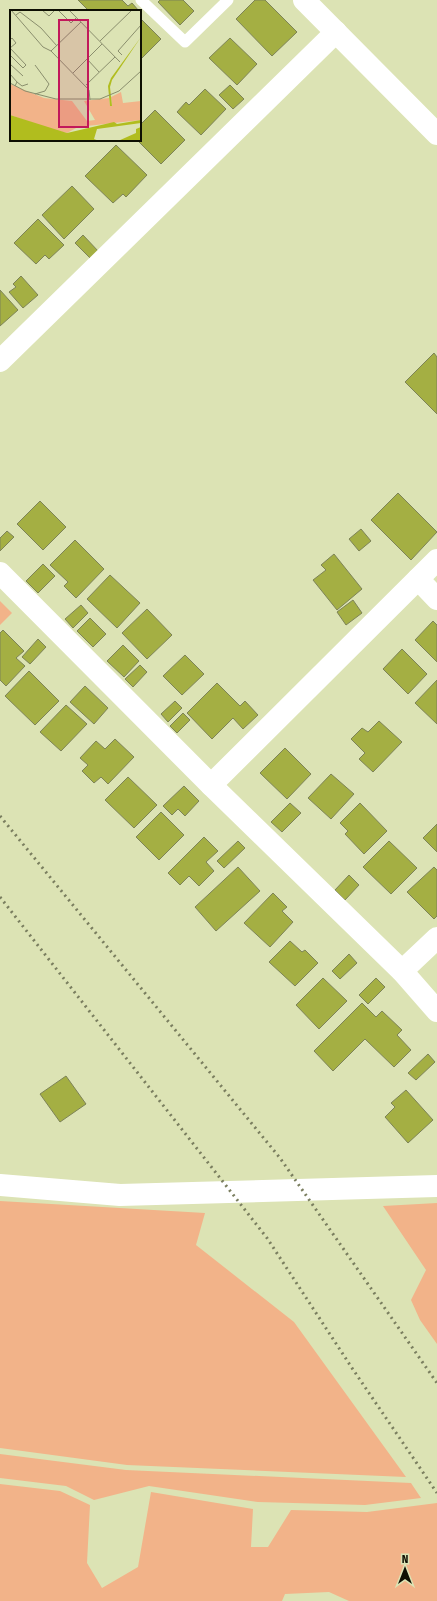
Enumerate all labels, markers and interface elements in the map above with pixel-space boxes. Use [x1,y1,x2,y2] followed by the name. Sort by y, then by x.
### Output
[10,10,141,141] inset map
[385,1549,425,1589] north arrow
[402,1553,408,1566] text: N

